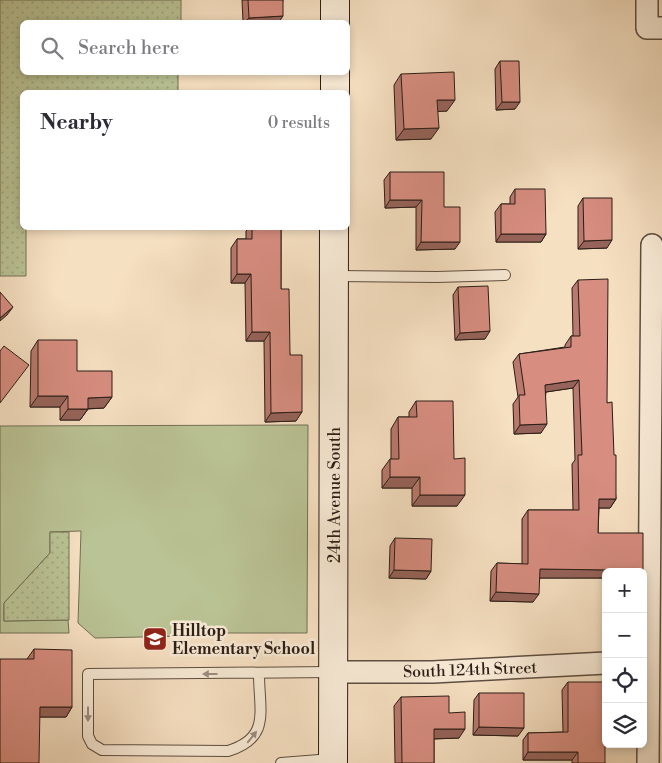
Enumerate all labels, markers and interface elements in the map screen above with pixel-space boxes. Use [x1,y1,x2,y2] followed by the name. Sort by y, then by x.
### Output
[20,20,350,75] search box
[38,34,66,62] icon: search
[78,36,179,60] text: Search here
[40,110,113,136] text: Nearby
[268,113,330,133] text: 0 results
[325,426,345,563] street label: 24th Avenue South
[602,568,647,748] map controls
[602,568,647,613] button: +
[602,613,647,658] button: −
[172,621,316,659] place label: Hilltop Elementary School
[142,626,168,652] school or university icon: Hilltop Elementary School
[403,658,538,682] street label: South 124th Street
[602,658,647,703] button: locate
[202,670,218,678] one-way arrow
[602,703,647,748] button: layers
[84,706,92,722] one-way arrow
[247,731,258,744] one-way arrow

